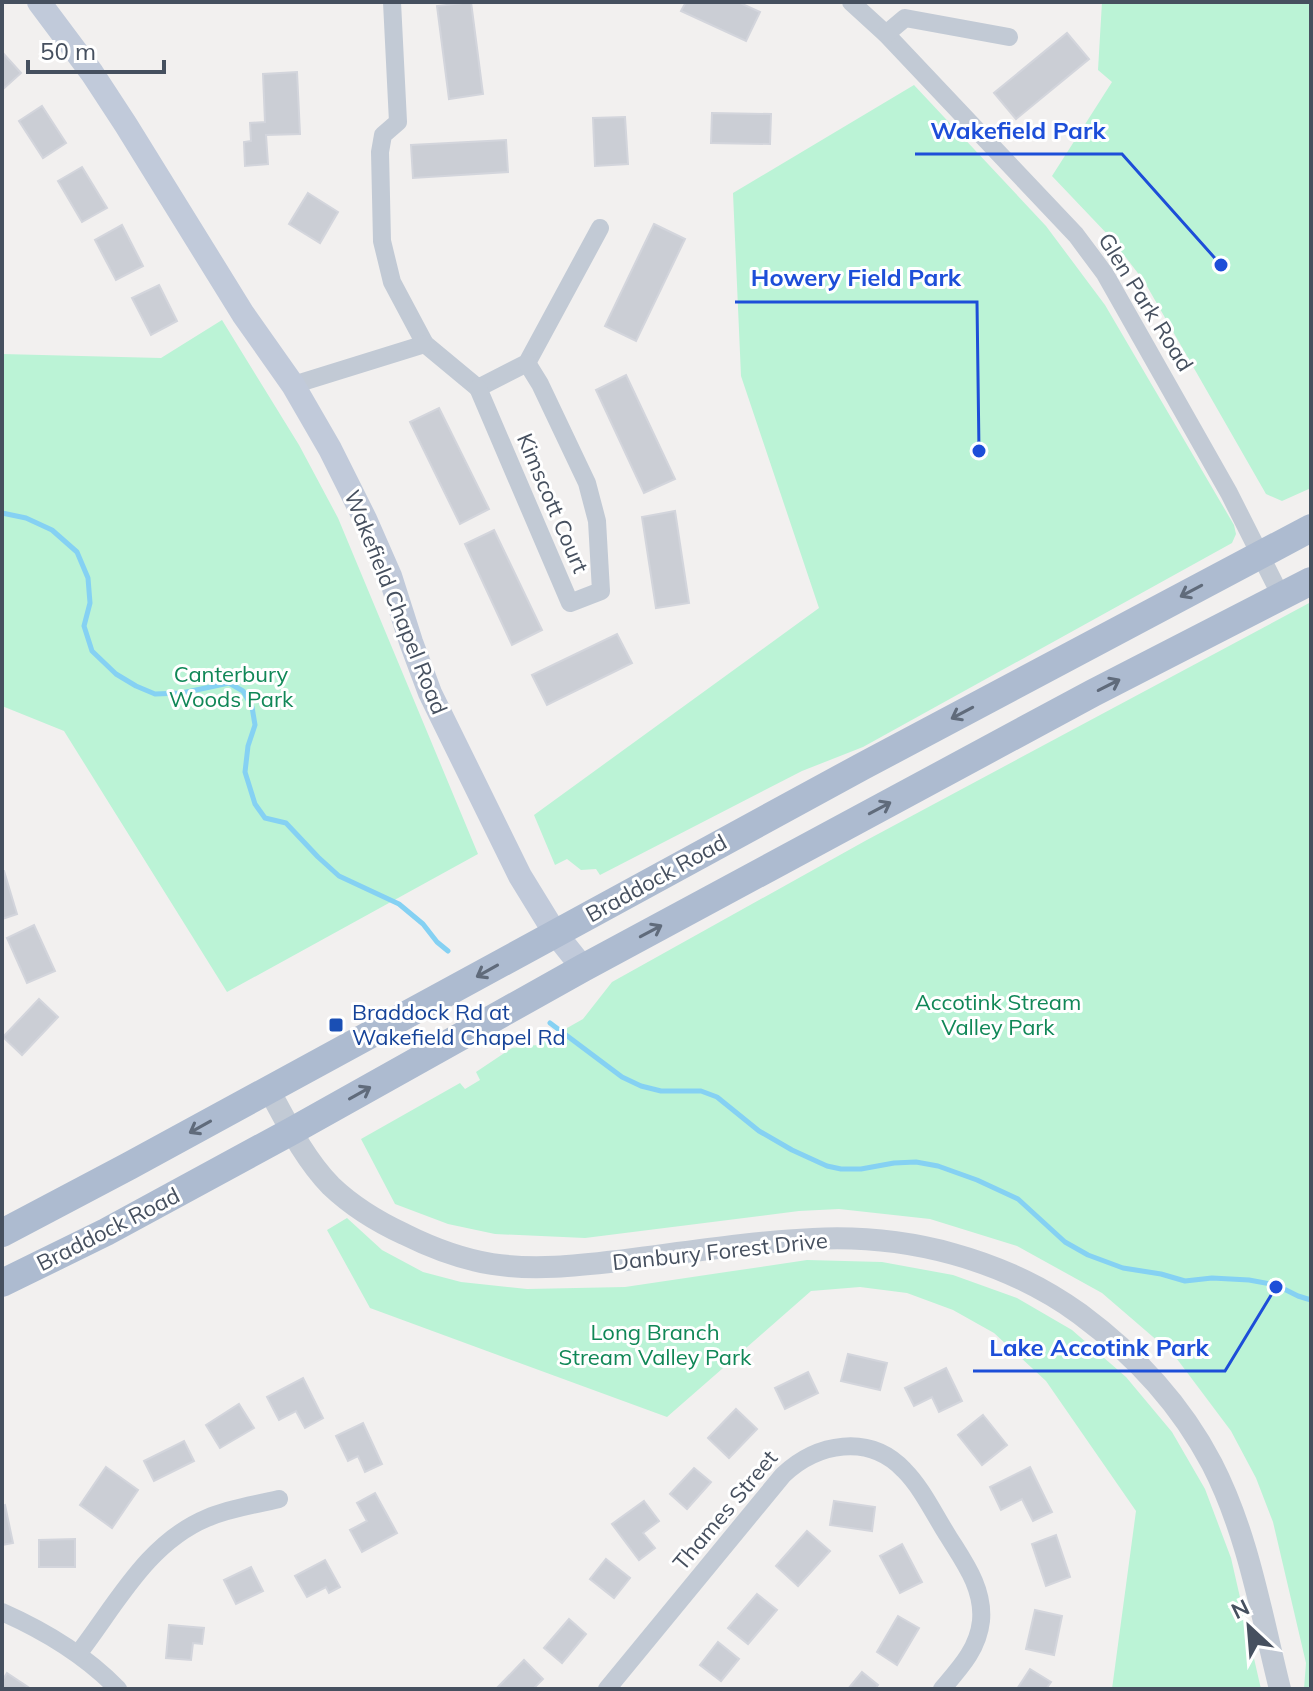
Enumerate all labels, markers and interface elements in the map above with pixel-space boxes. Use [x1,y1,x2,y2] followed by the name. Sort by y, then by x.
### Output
[28,24,164,74] scale bar
[40,36,96,66] text: 50 m
[915,106,1122,154] callout: Wakefield Park
[930,115,1106,145] text: Wakefield Park
[1092,228,1200,376] street label: Glen Park Road
[735,254,977,302] callout: Howery Field Park
[751,262,962,292] text: Howery Field Park
[511,429,595,577] street label: Kimscott Court
[338,486,454,718] street label: Wakefield Chapel Road
[1180,583,1204,599] one-way arrow
[169,660,294,713] park label: Canterbury Woods Park
[1097,677,1121,692] one-way arrow
[951,705,974,721] one-way arrow
[868,800,892,815] one-way arrow
[581,828,731,928] street label: Braddock Road
[639,923,663,939] one-way arrow
[475,963,499,979] one-way arrow
[915,988,1081,1041] park label: Accotink Stream Valley Park
[352,998,566,1051] place label: Braddock Rd at Wakefield Chapel Rd
[327,1016,345,1034] marker: Braddock Rd at Wakefield Chapel Rd
[348,1085,371,1101] one-way arrow
[189,1120,213,1136] one-way arrow
[32,1181,184,1277] street label: Braddock Road
[611,1226,829,1276] street label: Danbury Forest Drive
[559,1318,752,1371] park label: Long Branch Stream Valley Park
[973,1323,1225,1371] callout: Lake Accotink Park
[989,1332,1209,1362] text: Lake Accotink Park
[667,1444,784,1576] street label: Thames Street
[1209,1587,1289,1667] north arrow
[1227,1593,1254,1625] text: N

